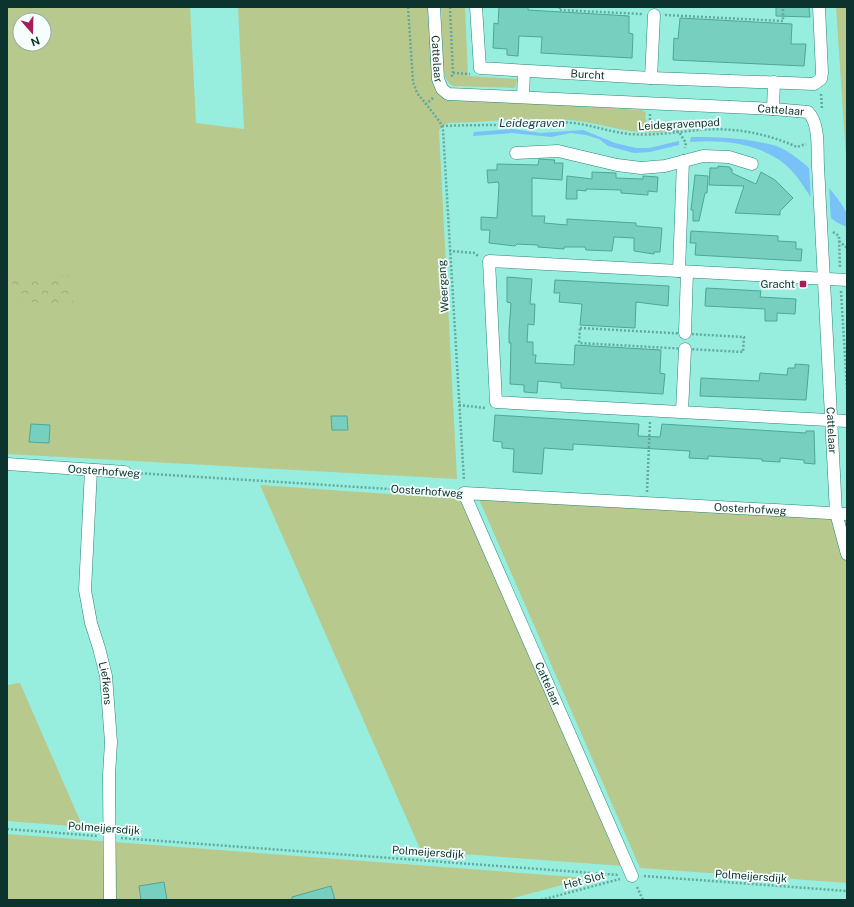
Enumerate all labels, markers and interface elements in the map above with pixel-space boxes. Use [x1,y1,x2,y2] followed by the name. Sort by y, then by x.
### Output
[12,12,52,52] north arrow
[29,34,42,49] text: N
[430,35,445,84] street label: Cattelaar
[570,67,605,81] street label: Burcht
[757,102,805,118] street label: Cattelaar
[499,116,565,130] water label: Leidegraven
[638,116,720,132] street label: Leidegravenpad
[435,259,451,313] street label: Weergang
[760,278,795,290] place label: Gracht
[798,279,808,289] marker: Gracht
[824,406,839,454] street label: Cattelaar
[67,462,141,480] street label: Oosterhofweg
[390,482,464,500] street label: Oosterhofweg
[714,501,787,517] street label: Oosterhofweg
[97,660,114,706] street label: Liefkens
[533,660,563,708] street label: Cattelaar
[68,819,140,837] street label: Polmeijersdijk
[392,843,464,861] street label: Polmeijersdijk
[715,867,787,885] street label: Polmeijersdijk
[562,869,606,891] street label: Het Slot

